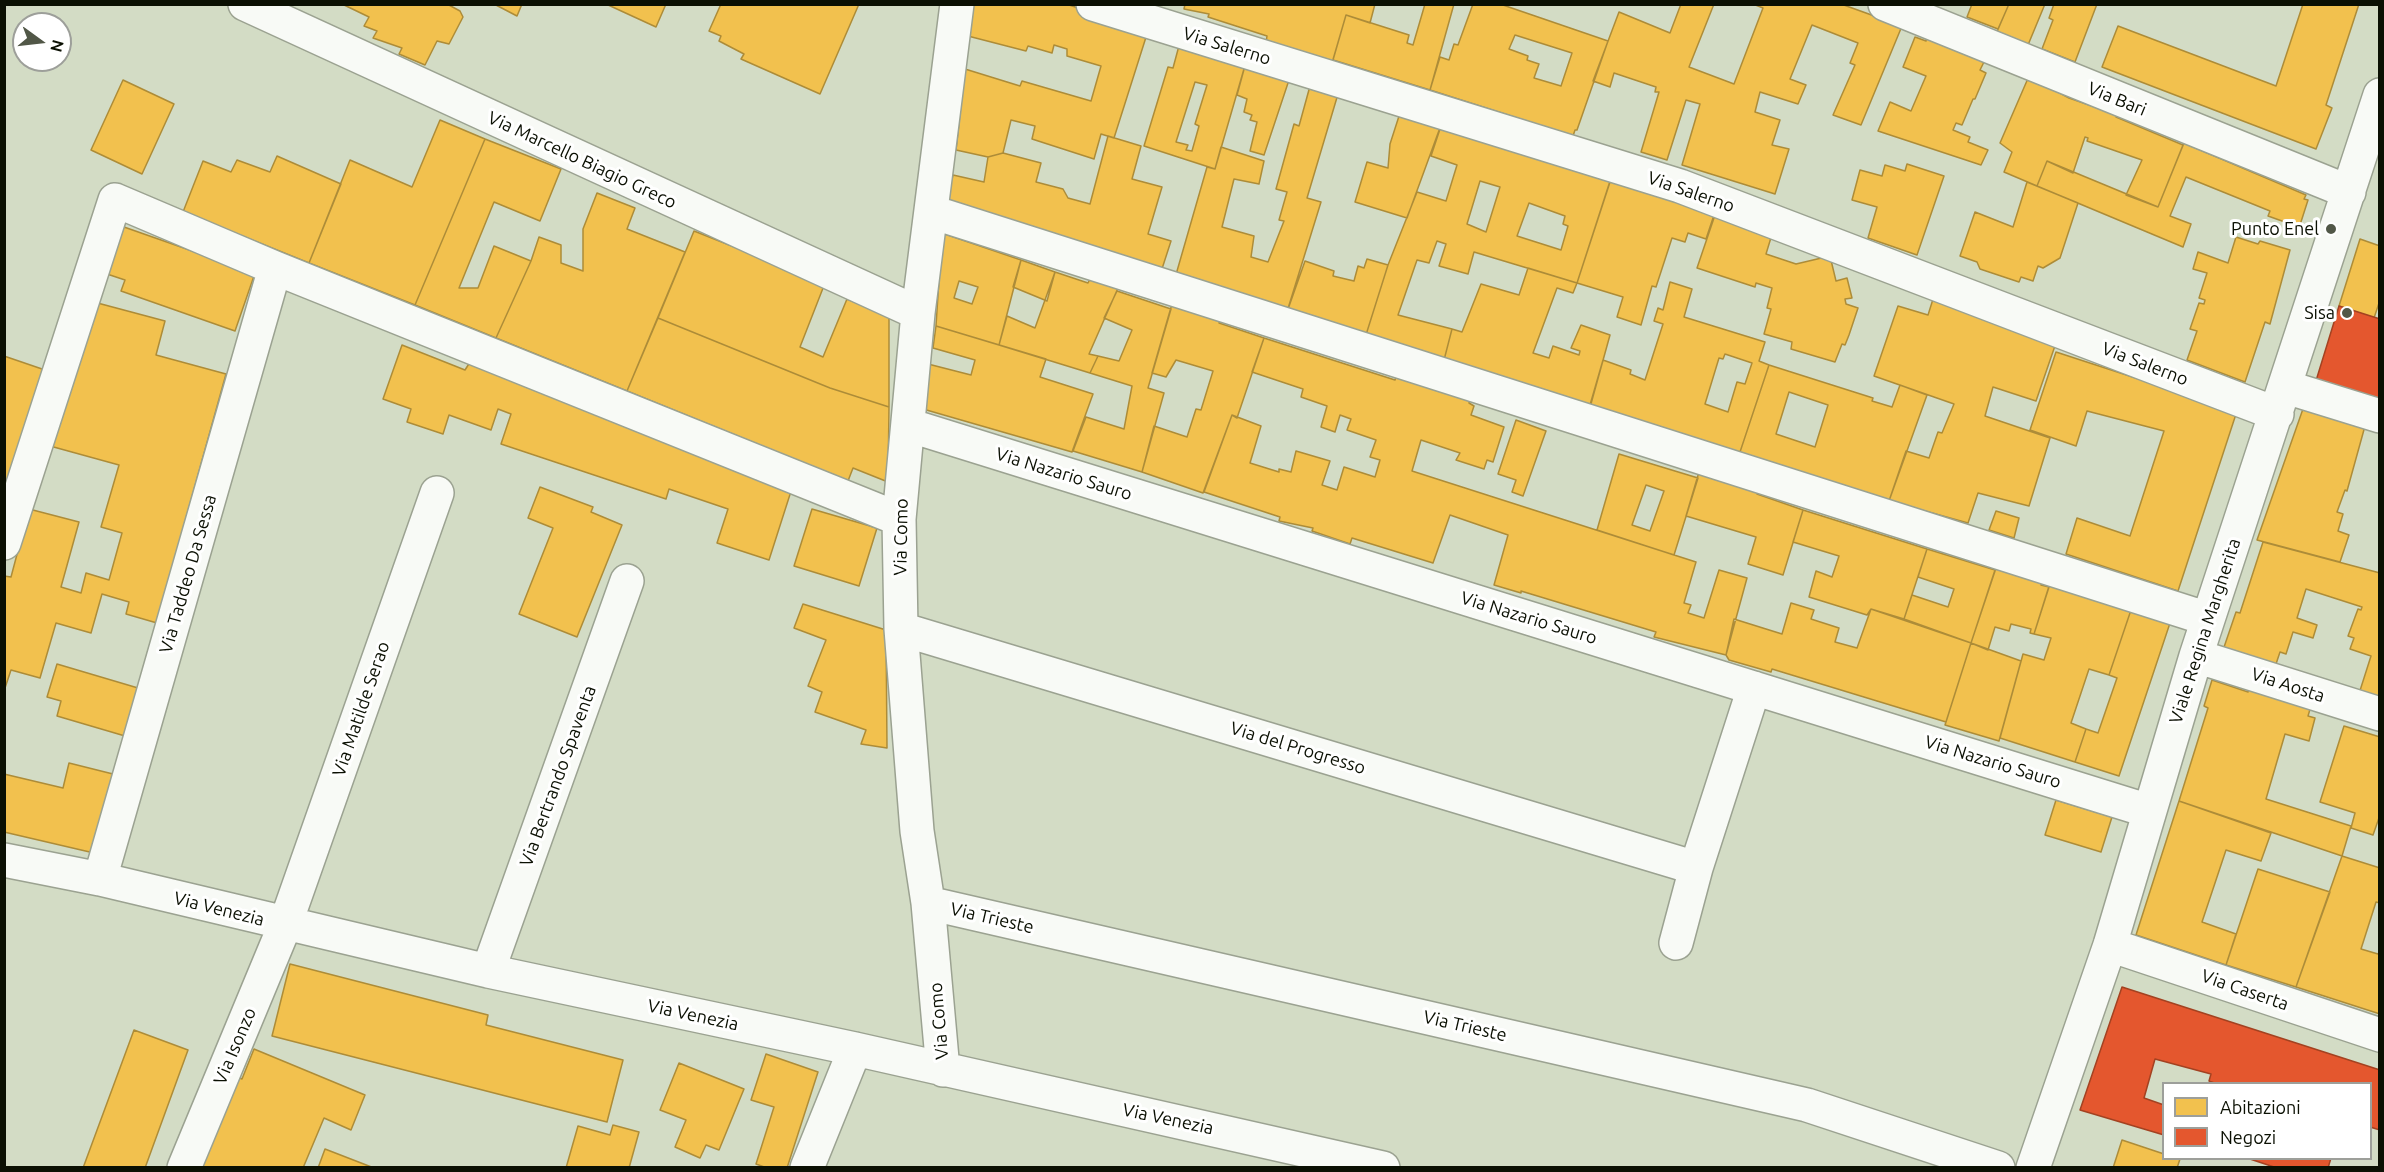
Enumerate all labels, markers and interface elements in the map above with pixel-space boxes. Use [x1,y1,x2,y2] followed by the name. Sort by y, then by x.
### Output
[12,12,72,72] north arrow
[1180,22,1274,70] street label: Via Salerno
[47,38,68,54] text: N
[2084,77,2150,121] street label: Via Bari
[484,107,680,213] street label: Via Marcello Biagio Greco
[1645,167,1737,217] street label: Via Salerno
[2231,218,2319,240] place label: Punto Enel
[2324,222,2338,236] marker: Punto Enel
[2304,302,2335,324] place label: Sisa
[2340,306,2354,320] marker: Sisa
[2099,338,2191,390] street label: Via Salerno
[993,443,1135,505] street label: Via Nazario Sauro
[155,492,221,656] street label: Via Taddeo Da Sessa
[890,498,912,576] street label: Via Como
[2165,536,2245,726] street label: Viale Regina Margherita
[1458,587,1600,649] street label: Via Nazario Sauro
[328,639,394,779] street label: Via Matilde Serao
[2248,663,2328,707] street label: Via Aosta
[515,683,601,869] street label: Via Bertrando Spaventa
[1228,717,1368,779] street label: Via del Progresso
[1922,731,2064,793] street label: Via Nazario Sauro
[171,887,267,931] street label: Via Venezia
[948,898,1036,938] street label: Via Trieste
[2199,965,2291,1015] street label: Via Caserta
[925,982,953,1060] street label: Via Como
[645,995,741,1035] street label: Via Venezia
[209,1004,261,1088] street label: Via Isonzo
[1421,1006,1509,1046] street label: Via Trieste
[2162,1082,2372,1160] legend
[2220,1097,2301,1117] text: Abitazioni
[1120,1099,1216,1139] street label: Via Venezia
[2220,1127,2276,1147] text: Negozi

